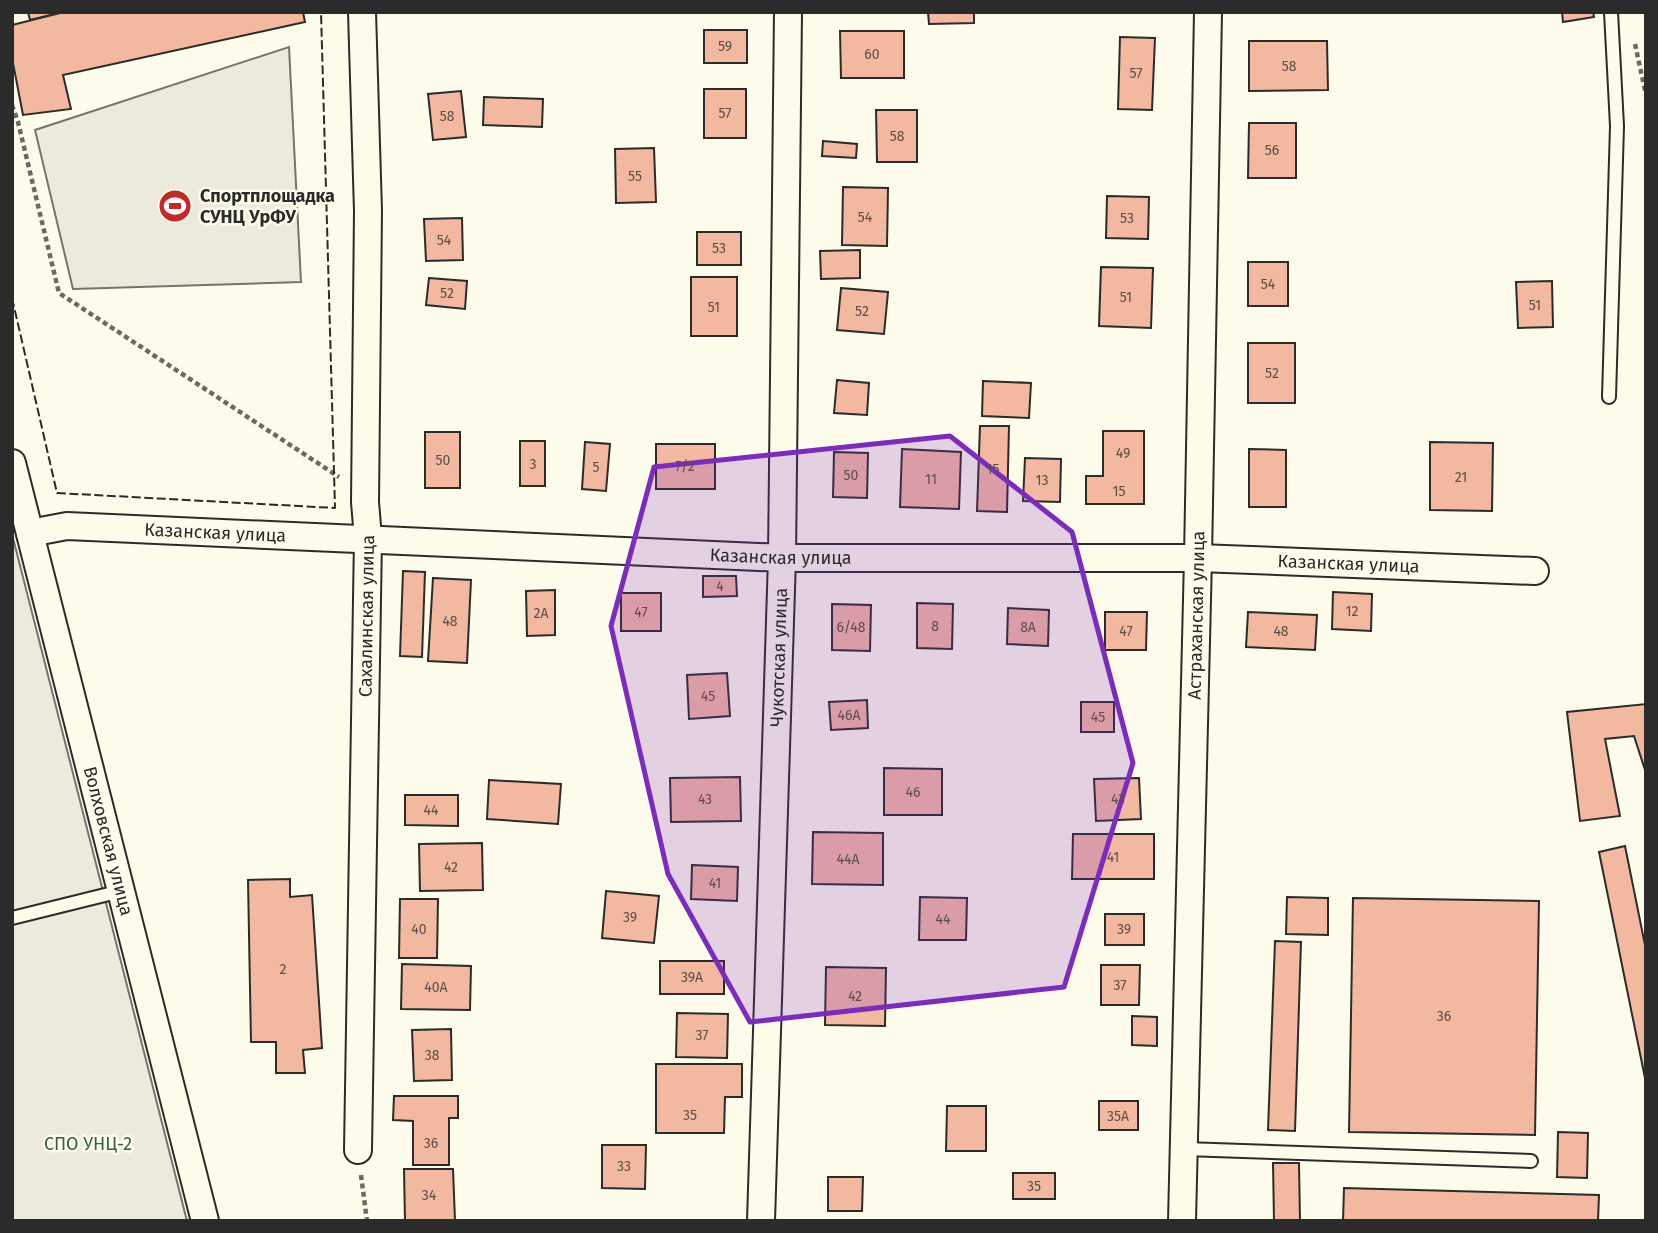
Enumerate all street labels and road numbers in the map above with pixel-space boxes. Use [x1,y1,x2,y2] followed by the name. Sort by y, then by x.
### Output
[144,518,287,547] street label: Казанская улица
[1184,531,1209,700] street label: Астраханская улица
[354,535,379,697] street label: Сахалинская улица
[709,544,852,569] street label: Казанская улица
[1277,550,1420,578] street label: Казанская улица
[766,587,792,727] street label: Чукотская улица
[79,764,138,918] street label: Волховская улица

